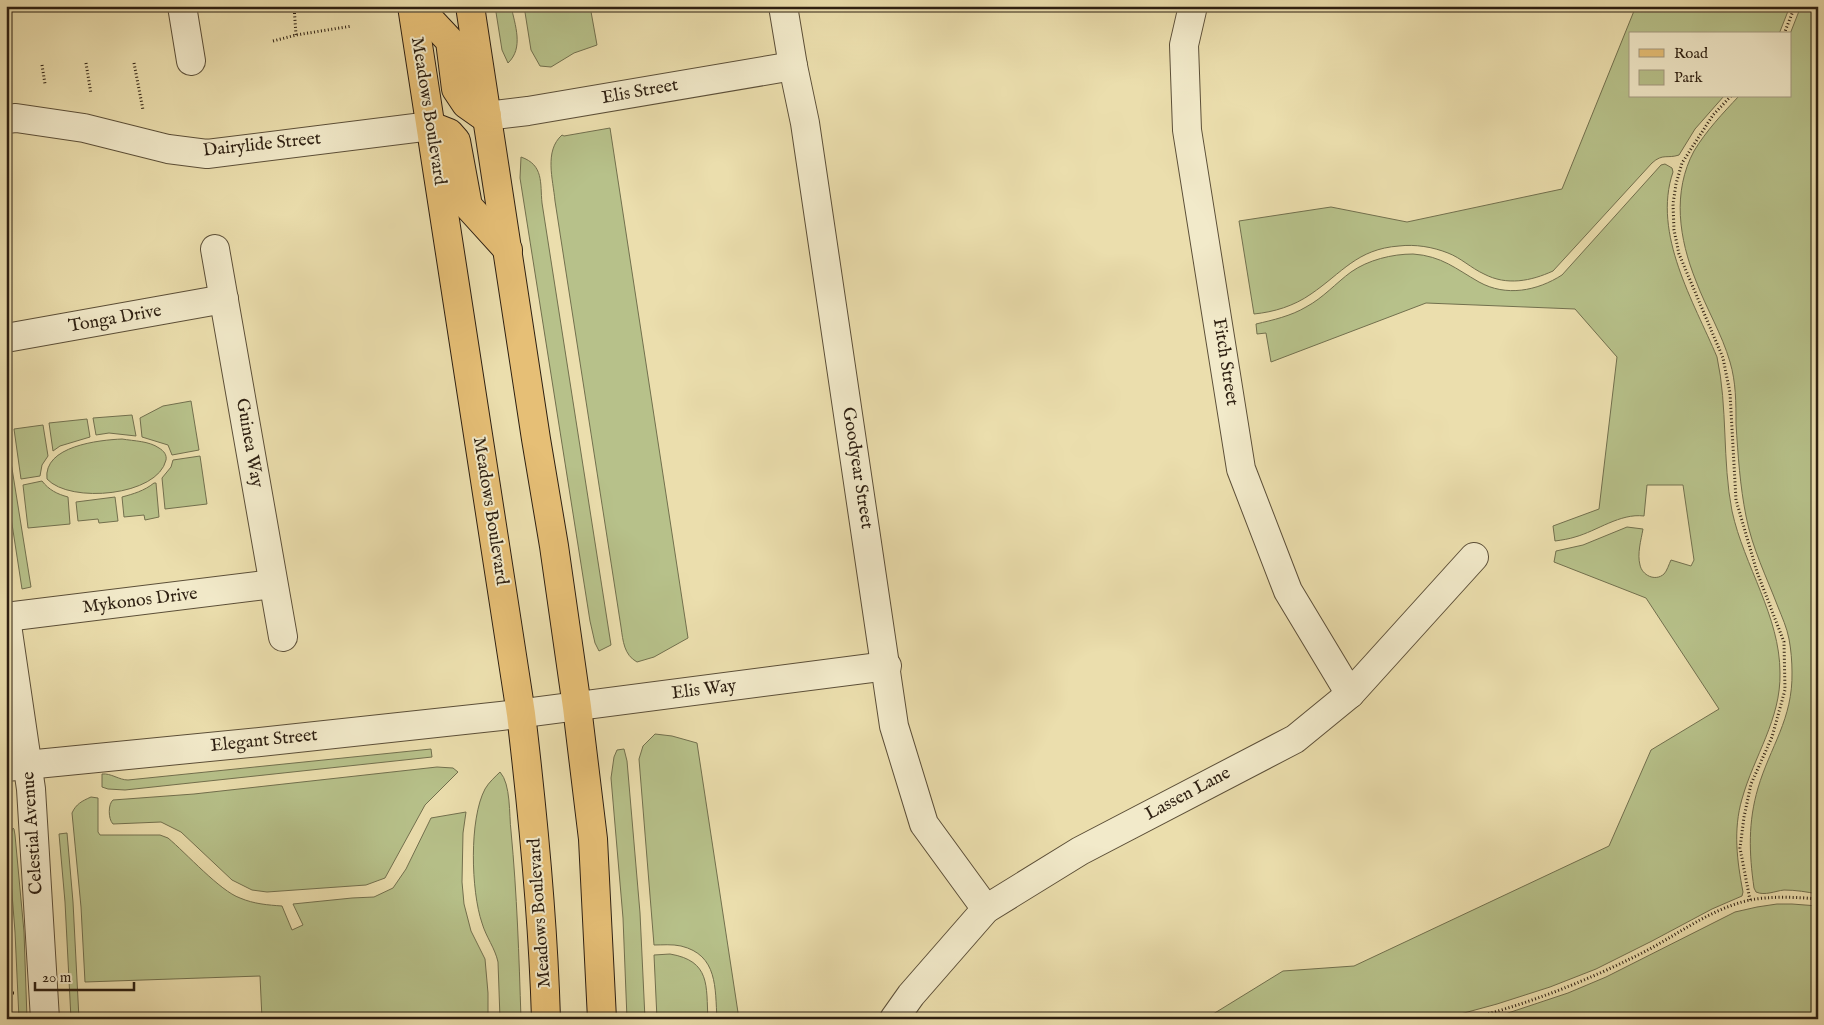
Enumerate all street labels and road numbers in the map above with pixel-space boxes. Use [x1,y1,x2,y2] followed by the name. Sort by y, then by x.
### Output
[405,35,451,187] street label: Meadows Boulevard
[600,74,680,110] street label: Elis Street
[202,127,322,163] street label: Dairylide Street
[67,300,163,338] street label: Tonga Drive
[1207,317,1243,407] street label: Fitch Street
[230,396,268,490] street label: Guinea Way
[836,405,878,531] street label: Goodyear Street
[467,435,513,587] street label: Meadows Boulevard
[81,583,199,619] street label: Mykonos Drive
[670,675,738,705] street label: Elis Way
[209,724,319,758] street label: Elegant Street
[1141,762,1235,826] street label: Lassen Lane
[17,771,49,895] street label: Celestial Avenue
[523,837,557,989] street label: Meadows Boulevard

